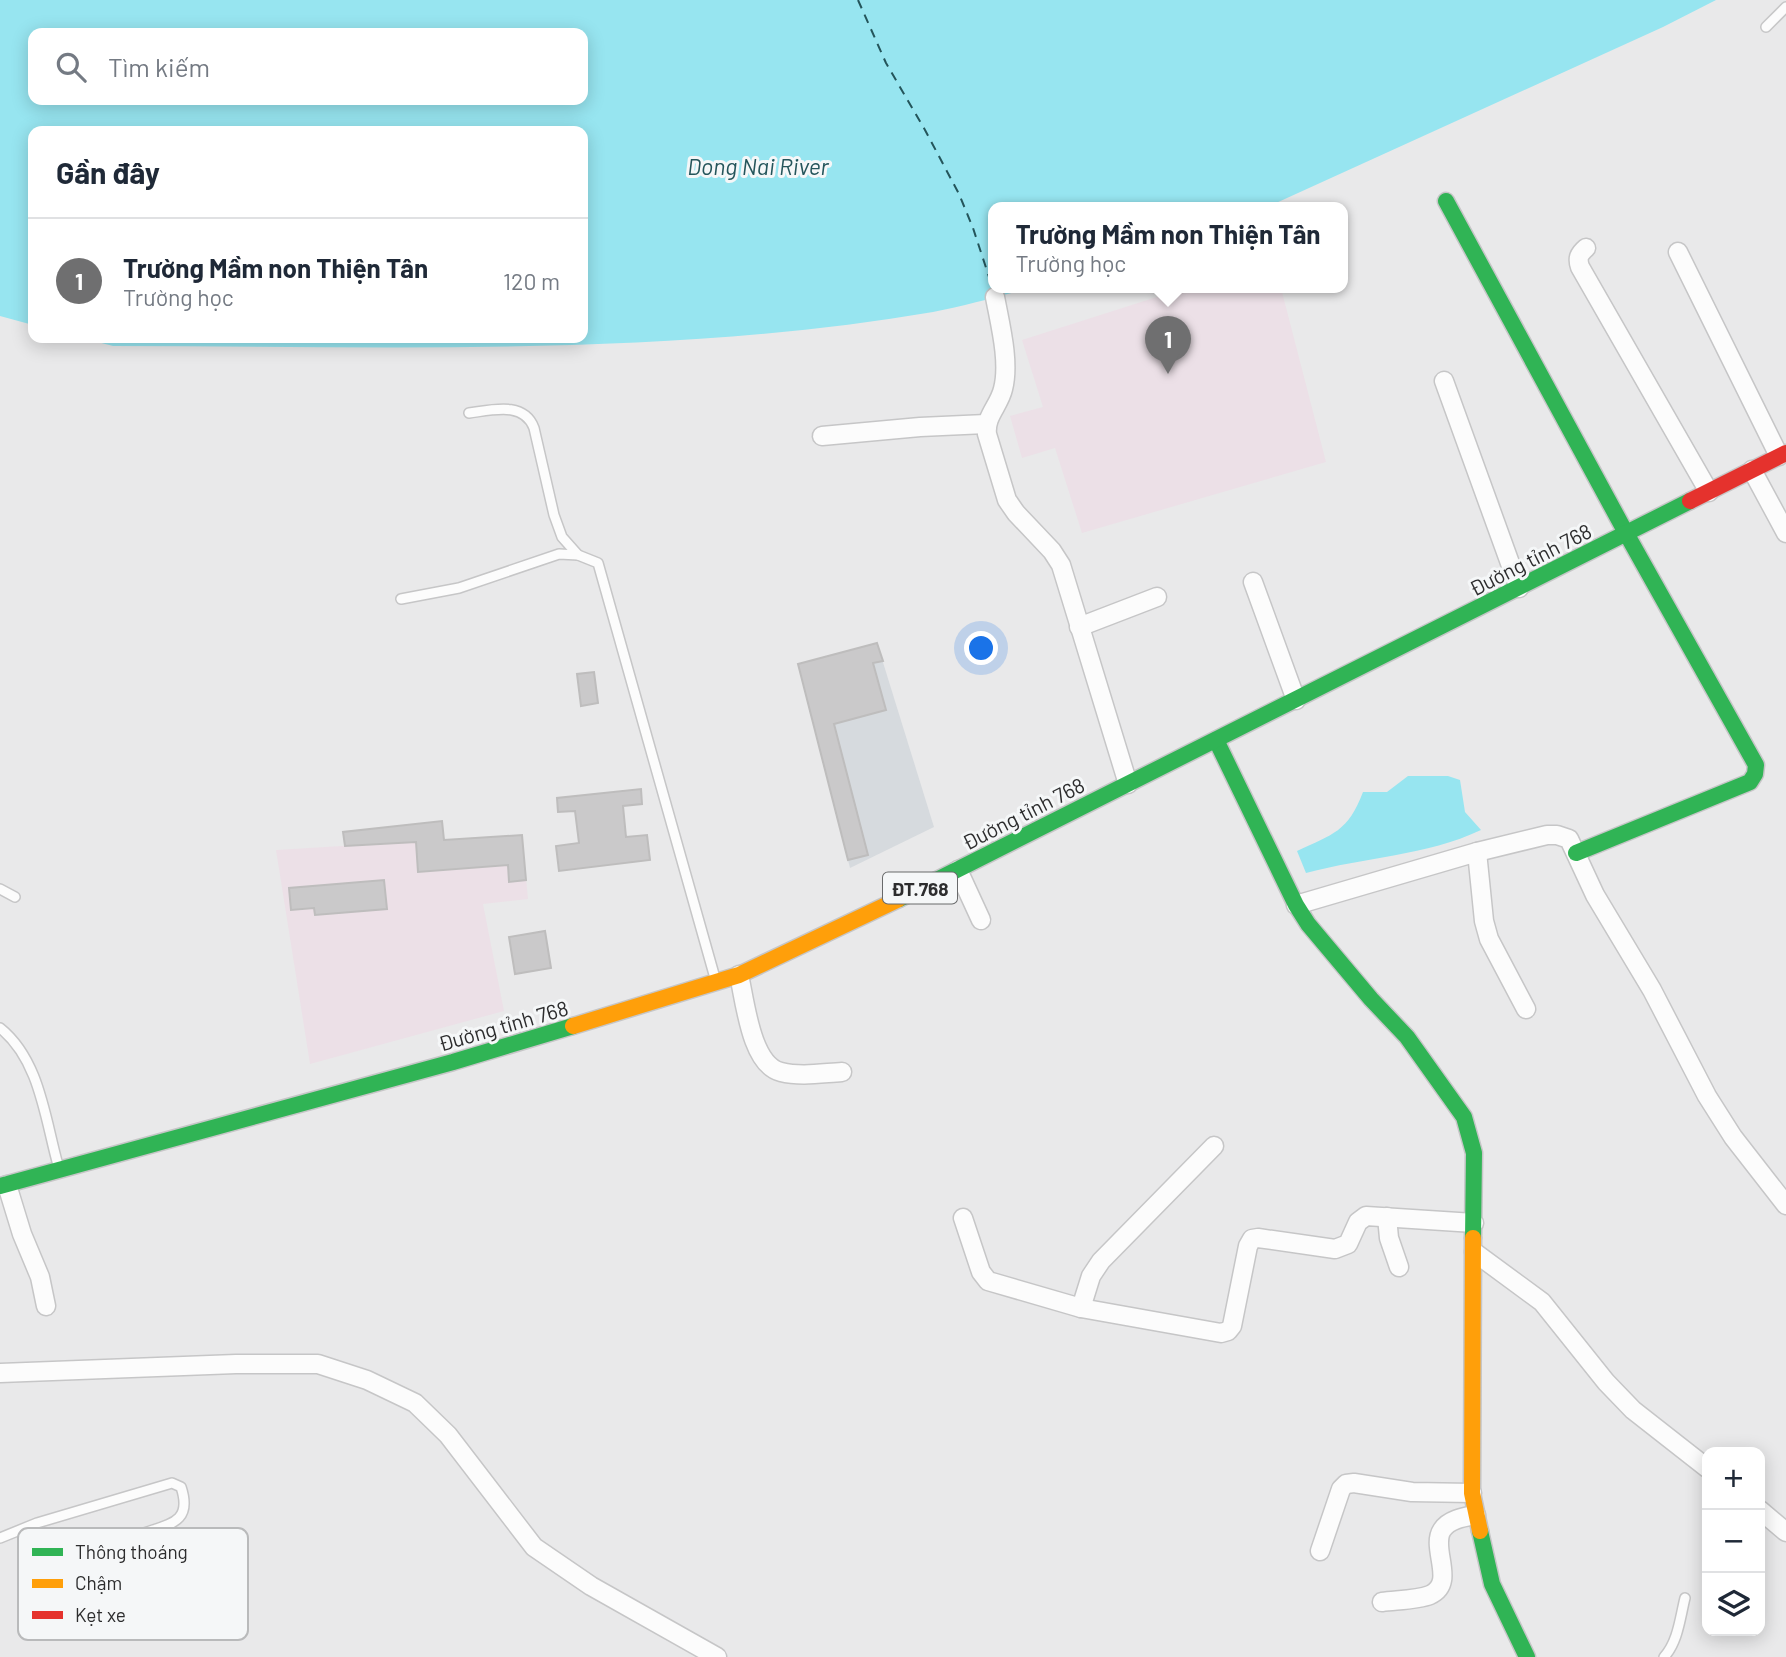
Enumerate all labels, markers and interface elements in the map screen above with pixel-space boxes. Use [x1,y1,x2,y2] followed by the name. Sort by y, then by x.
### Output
[28,28,588,105] search box
[52,48,90,86] icon: search
[108,51,210,82] text: Tìm kiếm
[687,152,830,180] water label: Dong Nai River
[56,154,160,190] text: Gần đây
[988,202,1348,293] popup
[1015,218,1321,249] text: Trường Mầm non Thiện Tân
[1015,249,1126,277] text: Trường học
[123,252,428,283] text: Trường Mầm non Thiện Tân
[75,267,83,295] text: 1
[503,267,560,295] text: 120 m
[123,283,234,311] text: Trường học
[1145,316,1191,374] pin: 1
[1465,517,1595,601] street label: Đường tỉnh 768
[964,631,998,665] your location
[958,771,1088,855] street label: Đường tỉnh 768
[883,873,957,904] road number: ĐT.768
[435,995,571,1055] street label: Đường tỉnh 768
[1702,1447,1765,1636] map controls
[1702,1447,1765,1510] button: +
[1702,1510,1765,1573] button: −
[18,1528,248,1640] legend
[75,1540,188,1563] text: Thông thoáng
[75,1571,122,1594] text: Chậm
[1702,1573,1765,1636] button: layers
[75,1603,126,1626] text: Kẹt xe

